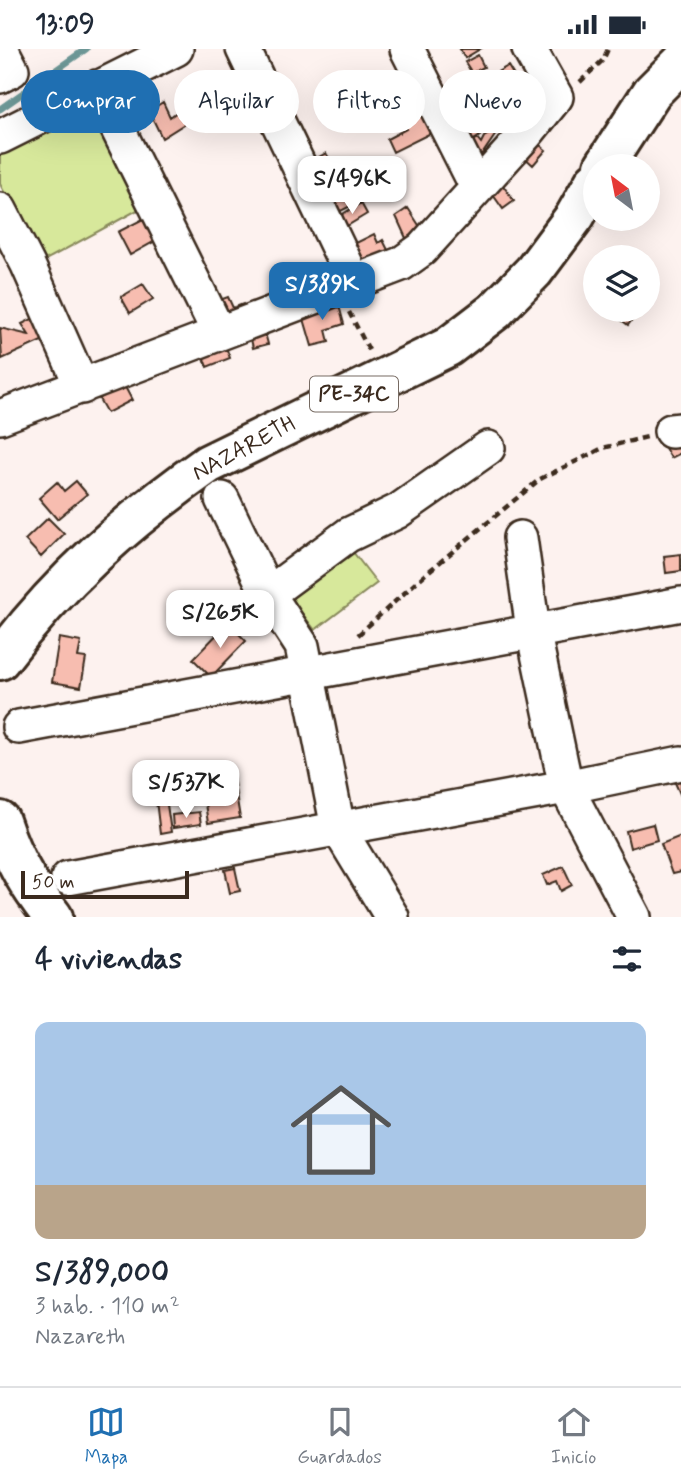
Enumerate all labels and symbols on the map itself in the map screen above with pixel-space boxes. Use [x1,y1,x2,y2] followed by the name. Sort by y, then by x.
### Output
[583,154,660,231] north arrow
[295,157,409,216] pin: S/496K
[265,263,379,322] pin: S/389K
[310,377,398,411] road number: PE-34C
[187,409,301,489] street label: NAZARETH
[163,591,277,650] pin: S/265K
[129,761,243,820] pin: S/537K
[21,868,189,900] scale bar

